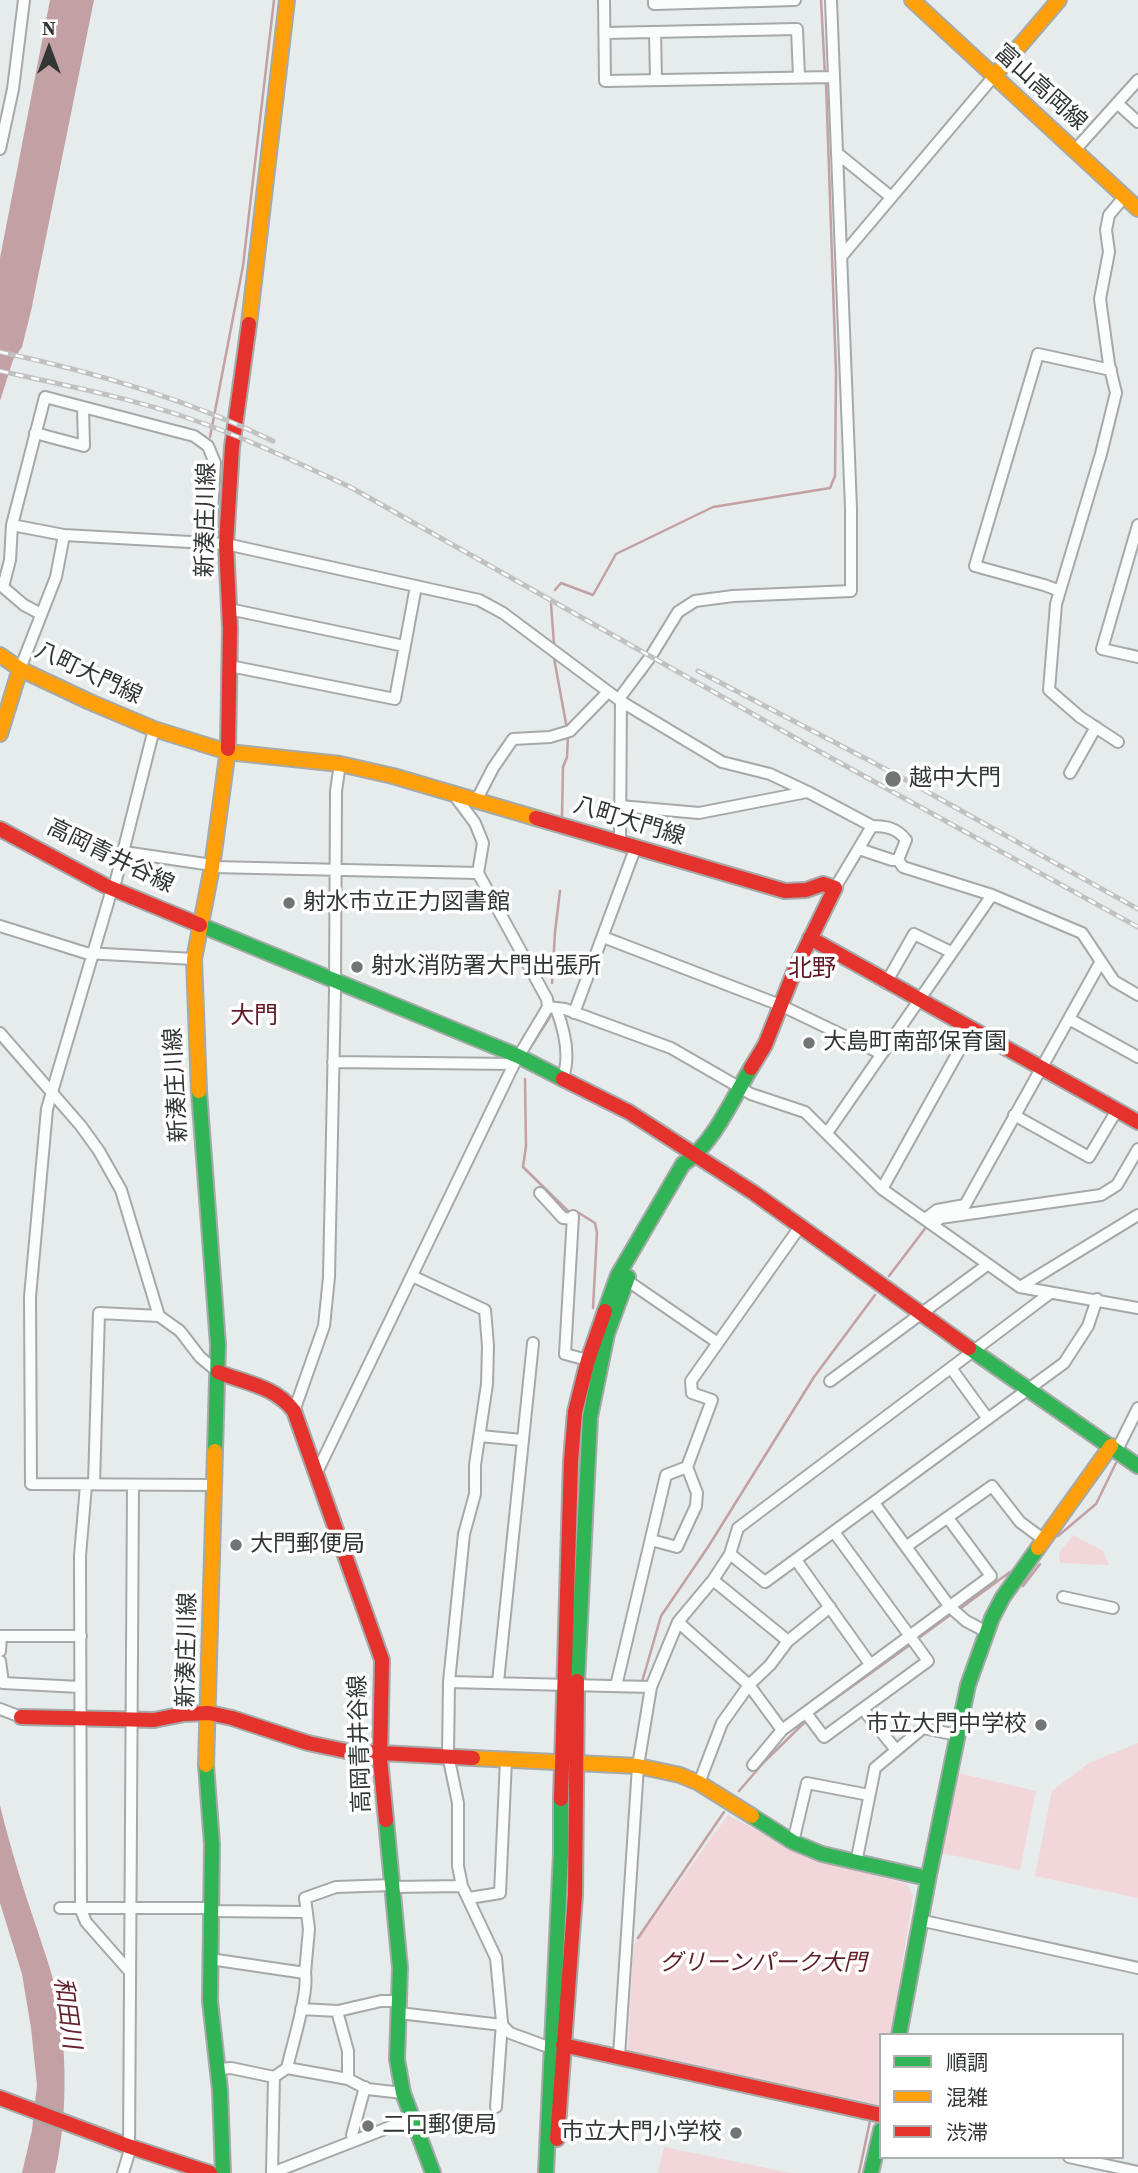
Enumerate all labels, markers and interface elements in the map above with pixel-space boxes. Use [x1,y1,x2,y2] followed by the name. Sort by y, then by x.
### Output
[14,14,84,84] north arrow
[42,15,56,41] text: N
[988,39,1092,137] street label: 富山高岡線
[192,462,222,578] street label: 新湊庄川線
[30,637,146,711] street label: 八町大門線
[909,765,1001,793] place label: 越中大門
[883,769,903,789] marker: 越中大門
[570,792,688,852] street label: 八町大門線
[42,814,178,900] street label: 高岡青井谷線
[303,889,510,917] place label: 射水市立正力図書館
[281,895,297,911] marker: 射水市立正力図書館
[371,953,601,981] place label: 射水消防署大門出張所
[788,956,836,984] district label: 北野
[349,959,365,975] marker: 射水消防署大門出張所
[230,1003,278,1031] district label: 大門
[160,1027,194,1143] street label: 新湊庄川線
[823,1029,1007,1057] place label: 大島町南部保育園
[801,1035,817,1051] marker: 大島町南部保育園
[250,1531,365,1559] place label: 大門郵便局
[228,1537,244,1553] marker: 大門郵便局
[173,1592,203,1708] street label: 新湊庄川線
[345,1675,377,1813] street label: 高岡青井谷線
[866,1711,1027,1739] place label: 市立大門中学校
[1033,1717,1049,1733] marker: 市立大門中学校
[660,1950,866,1978] park label: グリーンパーク大門
[47,1975,85,2051] water label: 和田川
[879,2033,1124,2159] legend
[946,2048,988,2077] text: 順調
[946,2083,988,2112] text: 混雑
[382,2112,497,2140] place label: 二口郵便局
[360,2118,376,2134] marker: 二口郵便局
[946,2118,988,2147] text: 渋滞
[561,2119,722,2147] place label: 市立大門小学校
[728,2125,744,2141] marker: 市立大門小学校

